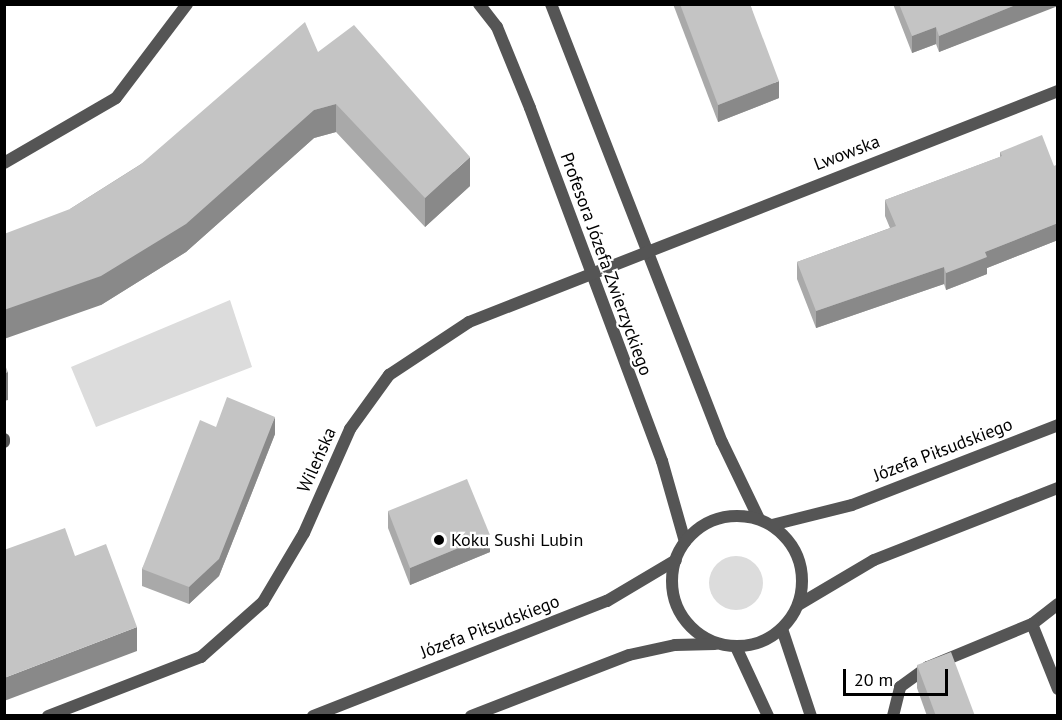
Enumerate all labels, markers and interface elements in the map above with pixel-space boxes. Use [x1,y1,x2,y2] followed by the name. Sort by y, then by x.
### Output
[811,131,883,175] street label: Lwowska
[555,149,657,379] street label: Profesora Józefa Zwierzyckiego
[870,414,1016,486] street label: Józefa Piłsudskiego
[293,424,341,496] street label: Wileńska
[451,529,583,551] place label: Koku Sushi Lubin
[432,533,446,547] marker: Koku Sushi Lubin
[417,591,563,663] street label: Józefa Piłsudskiego
[846,657,951,695] scale bar
[854,668,893,691] text: 20 m

